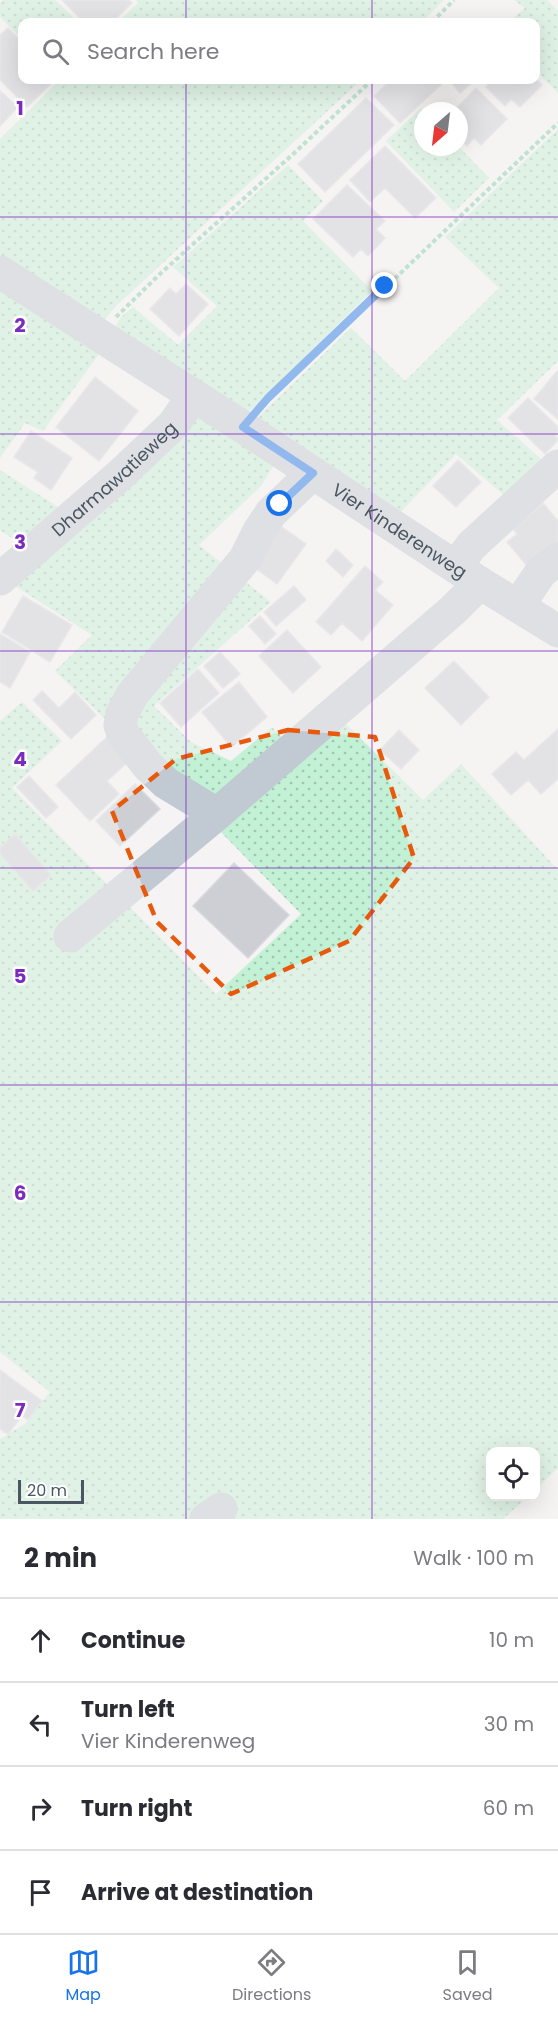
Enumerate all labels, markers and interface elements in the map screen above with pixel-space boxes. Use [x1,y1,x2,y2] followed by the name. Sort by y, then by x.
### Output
[18,18,540,84] search box
[39,35,72,68] icon: search
[87,36,220,67] text: Search here
[16,94,24,122] text: 1
[414,102,468,156] north arrow
[371,272,397,298] route end
[14,311,26,339] text: 2
[46,415,182,542] street label: Dharmawatieweg
[327,477,472,584] street label: Vier Kinderenweg
[266,490,292,516] route start
[14,528,26,556] text: 3
[13,745,27,773] text: 4
[14,962,27,990] text: 5
[14,1179,26,1207] text: 6
[15,1396,26,1424] text: 7
[486,1447,540,1501] map controls
[486,1447,540,1501] button: locate
[18,1477,84,1504] scale bar
[27,1479,67,1502] text: 20 m
[24,1540,97,1576] text: 2 min
[413,1544,534,1572] text: Walk · 100 m
[24,1624,57,1657] icon: ahead
[81,1625,185,1656] text: Continue
[489,1626,534,1654] text: 10 m
[81,1694,175,1725] text: Turn left
[24,1708,57,1741] icon: left
[484,1710,534,1738] text: 30 m
[81,1727,255,1755] text: Vier Kinderenweg
[24,1792,57,1825] icon: right
[81,1793,192,1824] text: Turn right
[483,1794,534,1822] text: 60 m
[24,1876,57,1909] icon: arrive
[81,1877,313,1908] text: Arrive at destination
[66,1946,101,2007] tab: Map
[232,1946,311,2007] tab: Directions
[443,1946,492,2007] tab: Saved

